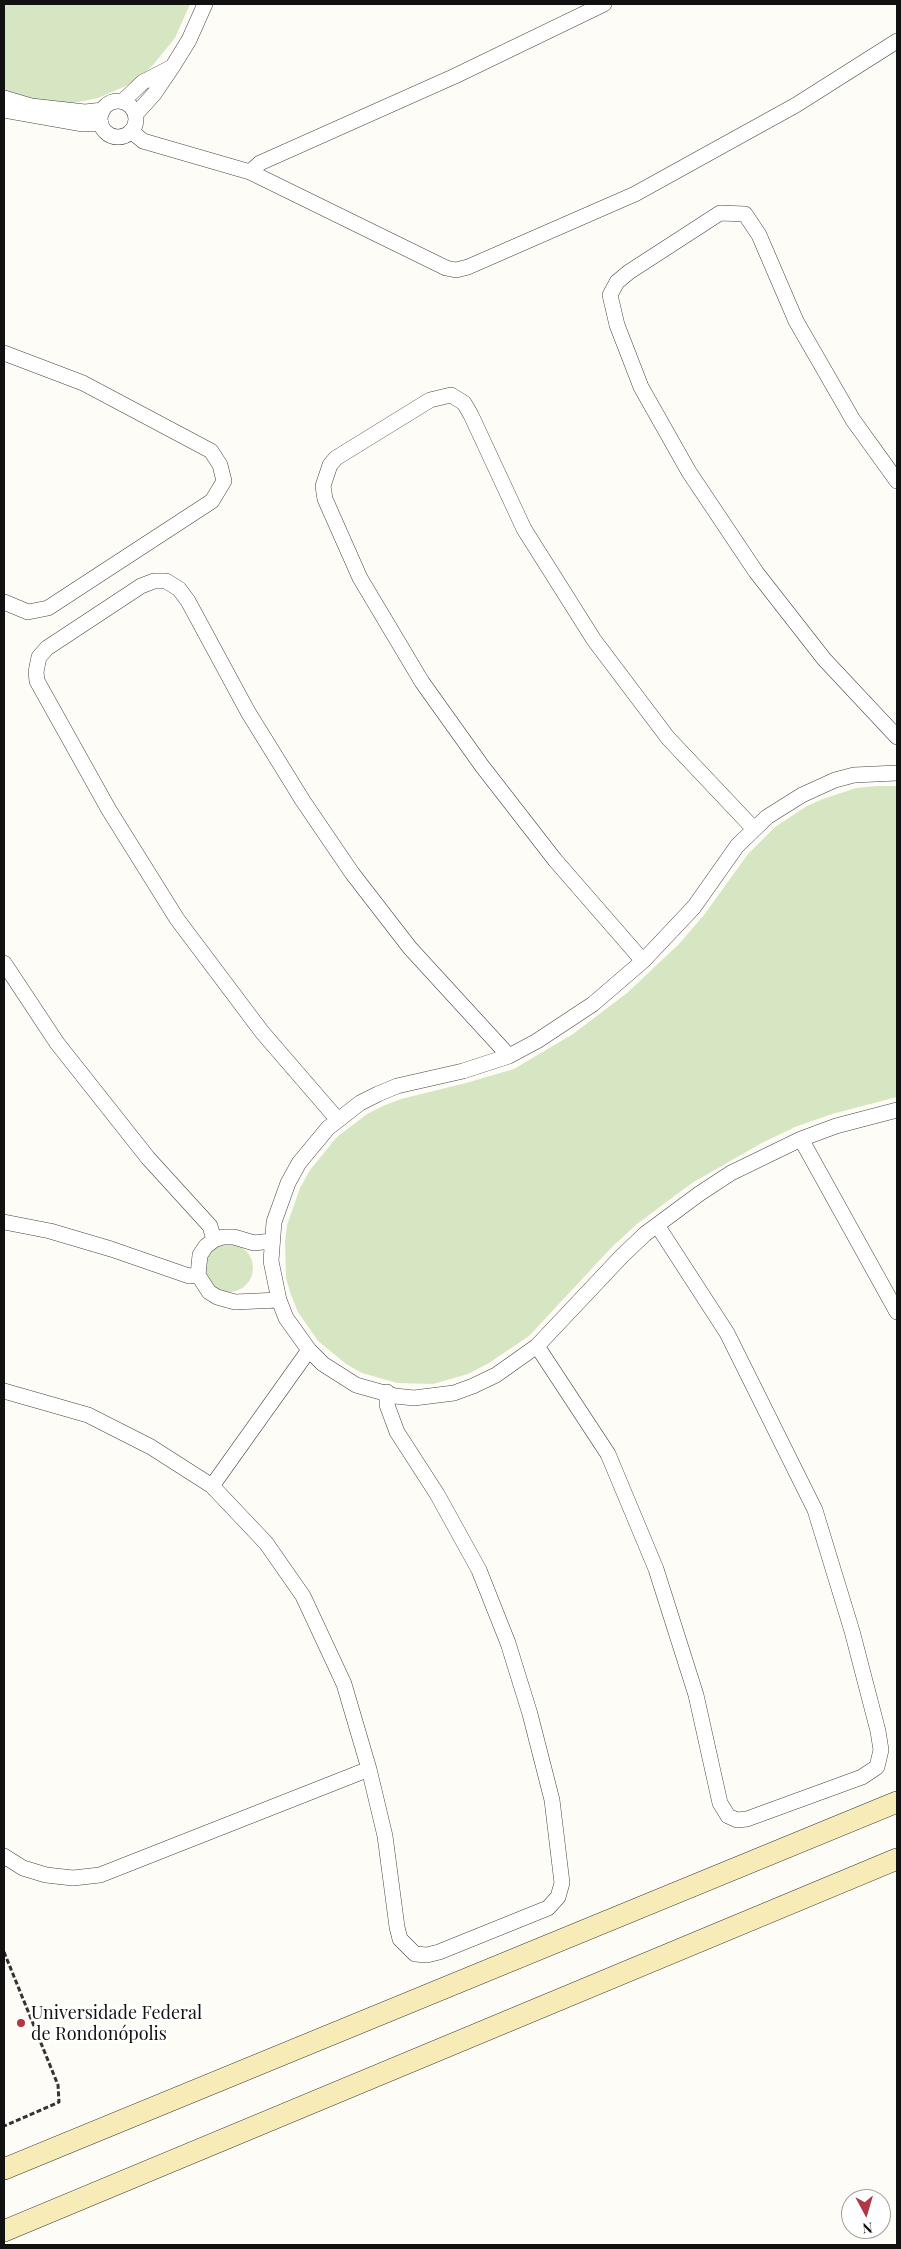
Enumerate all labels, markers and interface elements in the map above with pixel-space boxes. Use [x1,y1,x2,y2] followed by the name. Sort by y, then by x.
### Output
[31,2002,202,2045] place label: Universidade Federal de Rondonópolis
[15,2017,27,2029] marker: Universidade Federal de Rondonópolis
[841,2189,891,2239] north arrow
[862,2218,874,2238] text: N

